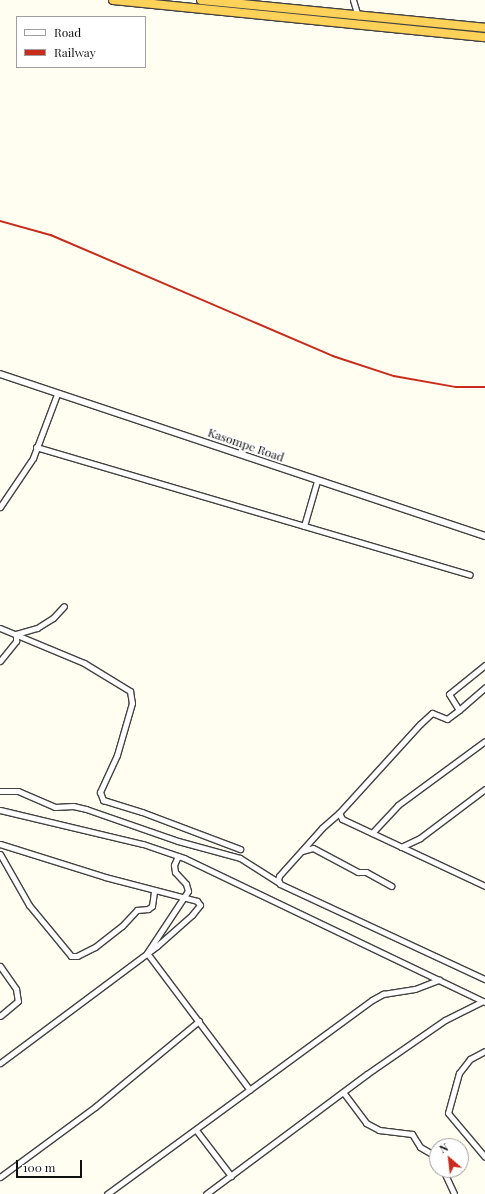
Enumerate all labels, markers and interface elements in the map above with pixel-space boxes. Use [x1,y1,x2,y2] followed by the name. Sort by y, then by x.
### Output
[16,16,146,68] legend
[54,24,81,40] text: Road
[54,44,96,60] text: Railway
[206,425,286,465] street label: Kasompe Road
[429,1138,469,1178] north arrow
[437,1139,451,1156] text: N
[18,1152,84,1178] scale bar
[23,1159,55,1175] text: 100 m

